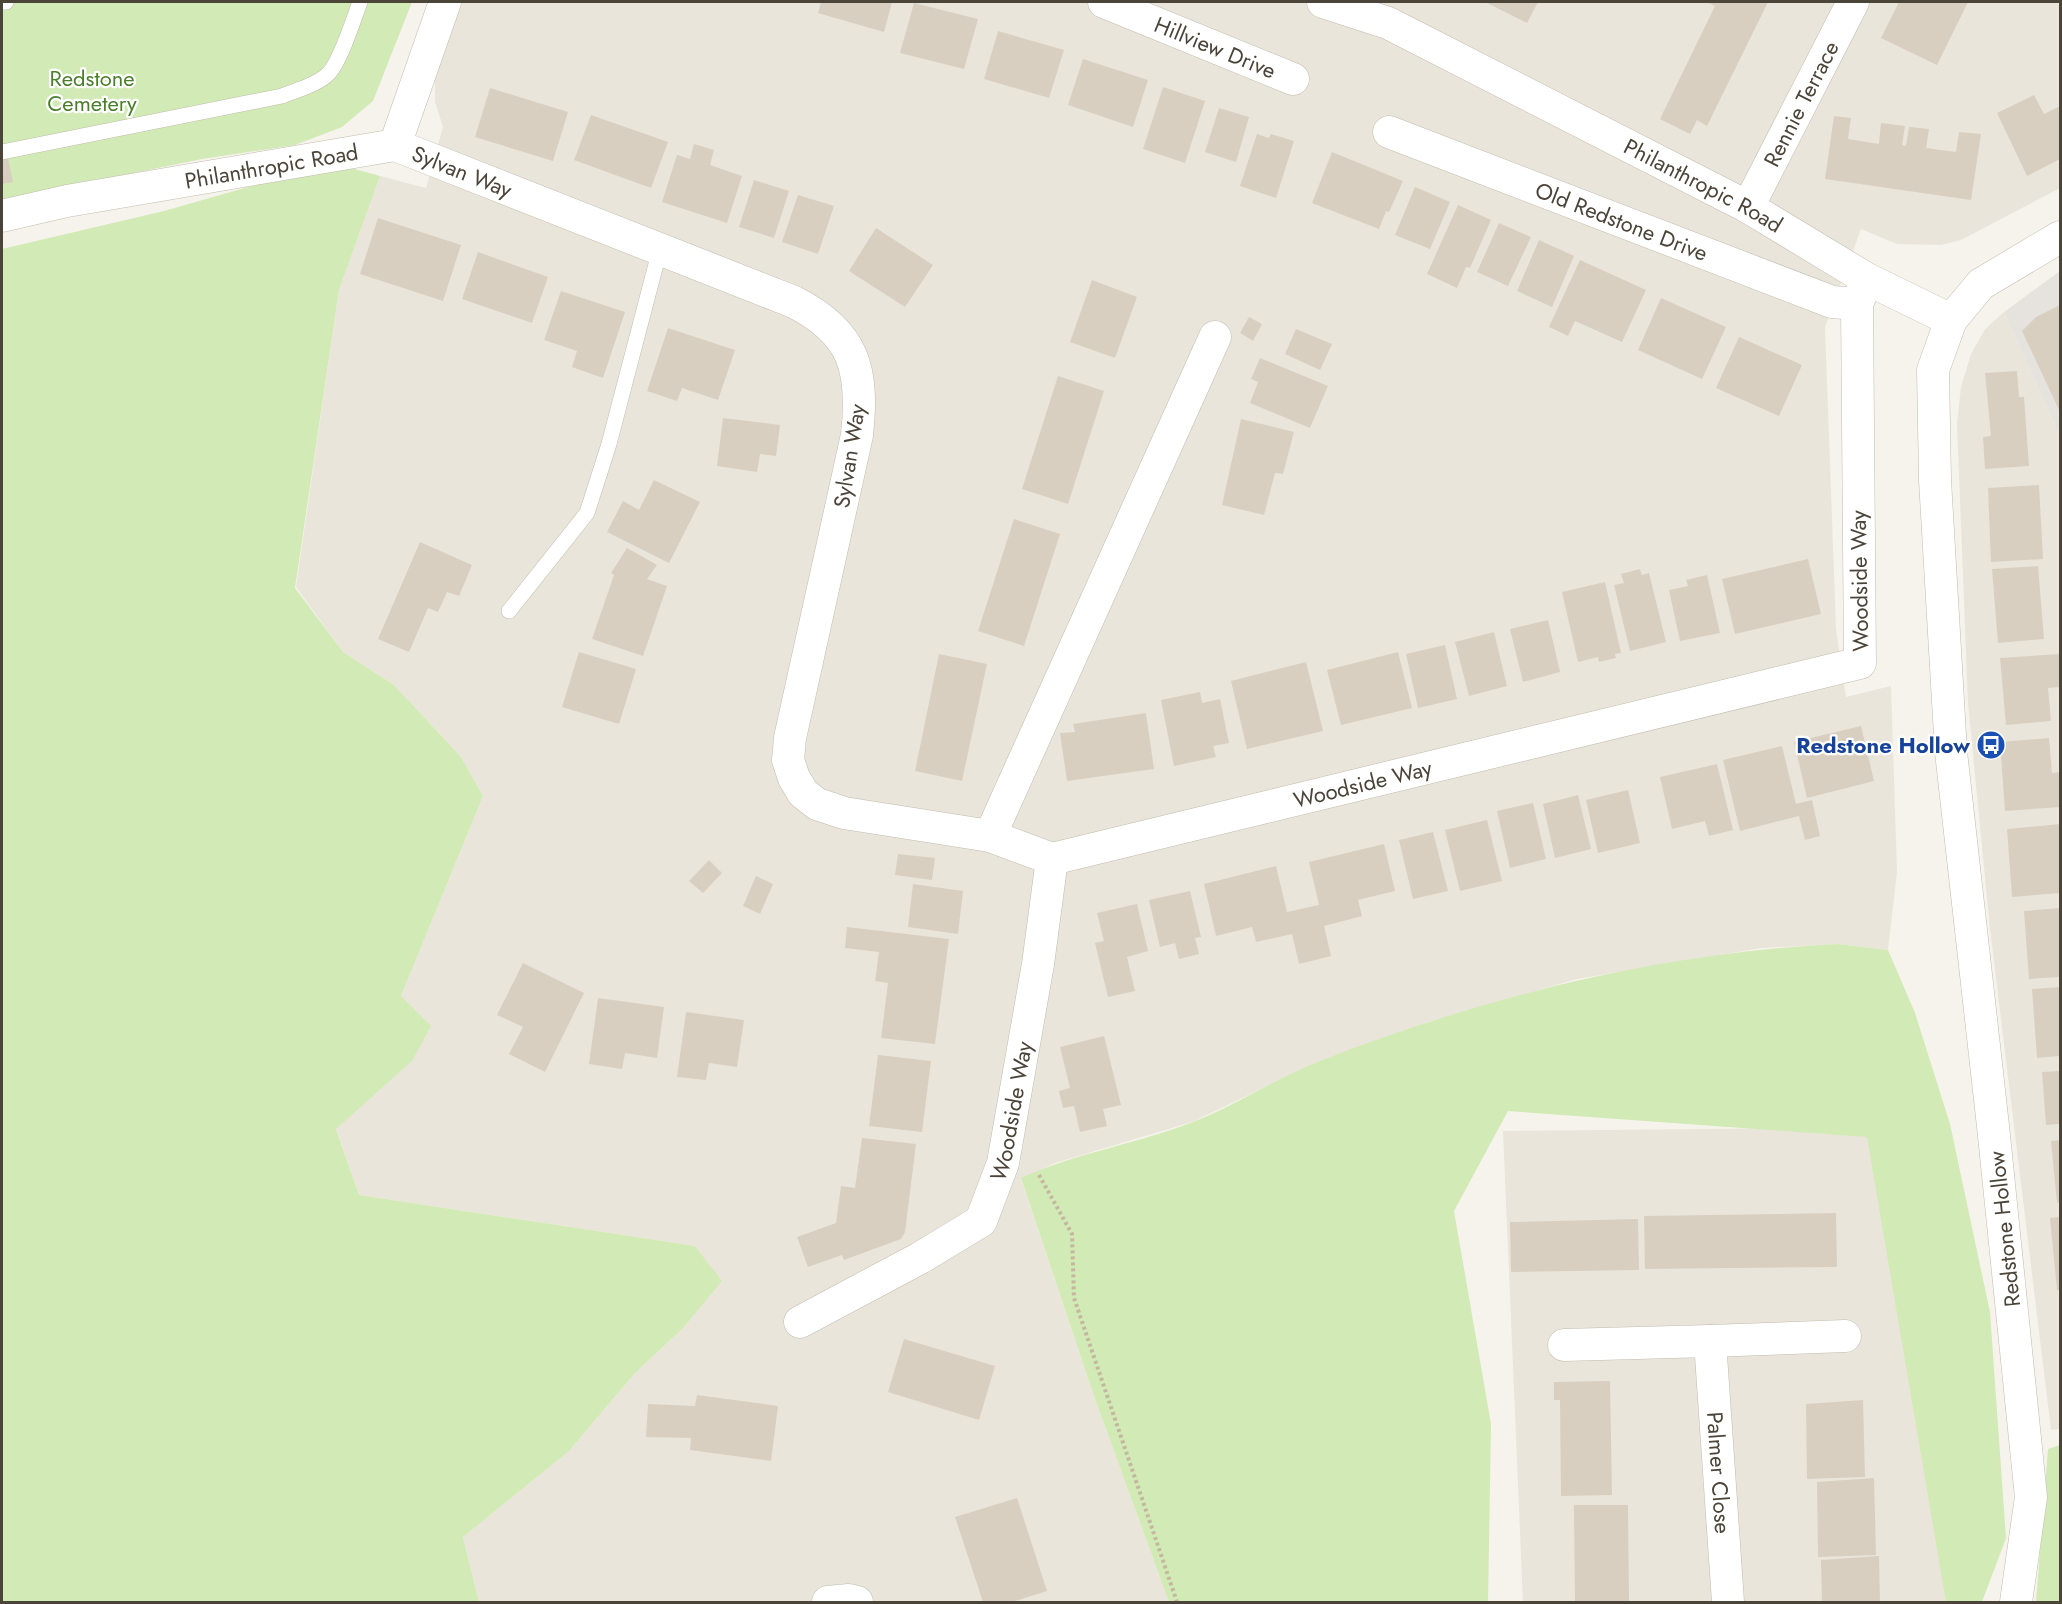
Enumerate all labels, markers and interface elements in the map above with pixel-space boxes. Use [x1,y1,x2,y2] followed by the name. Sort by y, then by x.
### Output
[1150,8,1281,86] street label: Hillview Drive
[1755,35,1846,172] street label: Rennie Terrace
[47,62,137,119] park label: Redstone Cemetery
[1618,130,1789,240] street label: Philanthropic Road
[182,136,361,197] street label: Philanthropic Road
[407,137,517,206] street label: Sylvan Way
[1531,174,1712,269] street label: Old Redstone Drive
[825,401,873,510] street label: Sylvan Way
[1842,510,1876,652] street label: Woodside Way
[1796,729,1970,761] place label: Redstone Hollow
[1975,729,2007,761] bus stop icon: Redstone Hollow
[1290,751,1435,816] street label: Woodside Way
[982,1038,1040,1186] street label: Woodside Way
[1980,1150,2028,1308] street label: Redstone Hollow
[1699,1411,1739,1535] street label: Palmer Close

